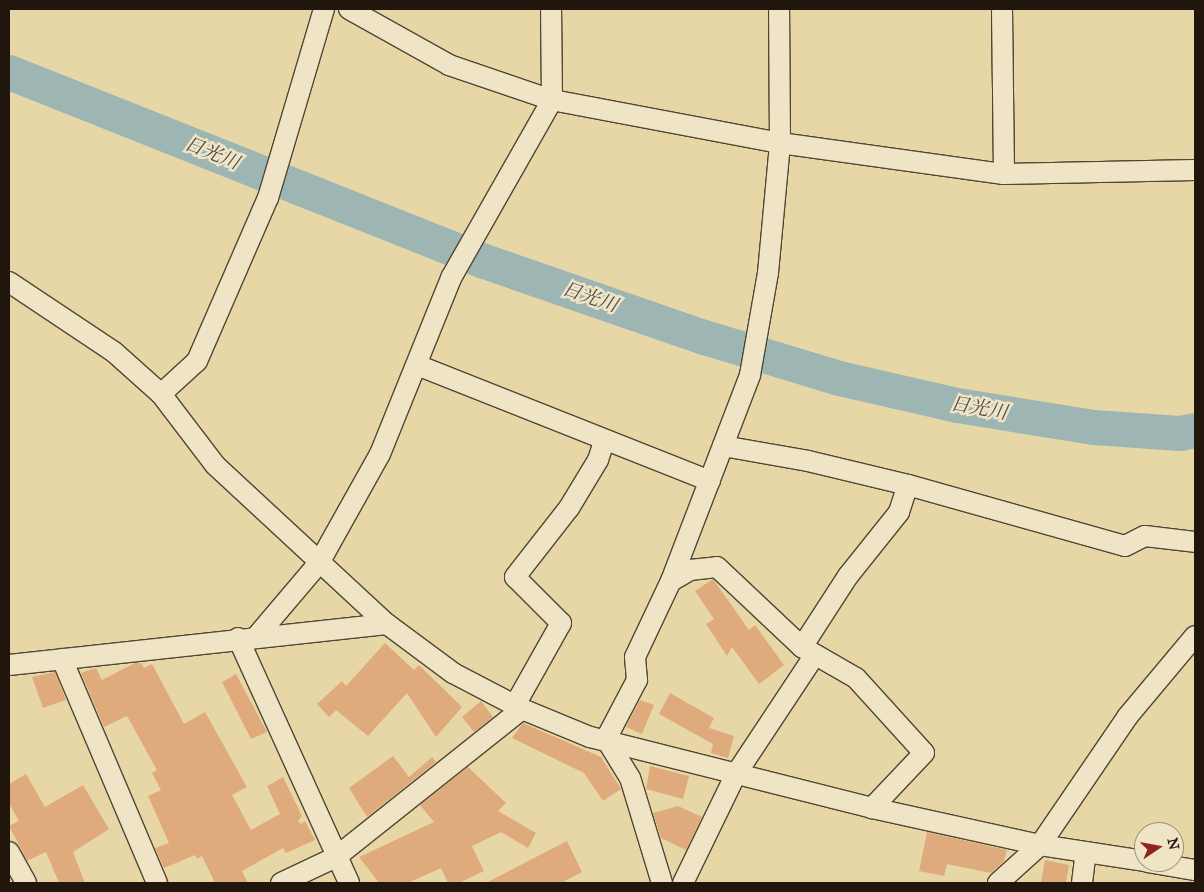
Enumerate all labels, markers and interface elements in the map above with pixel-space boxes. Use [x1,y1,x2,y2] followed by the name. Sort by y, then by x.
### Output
[181,132,243,174] water label: 日光川
[559,277,621,317] water label: 日光川
[949,392,1009,424] water label: 日光川
[1134,822,1184,872] north arrow
[1164,836,1183,852] text: N

